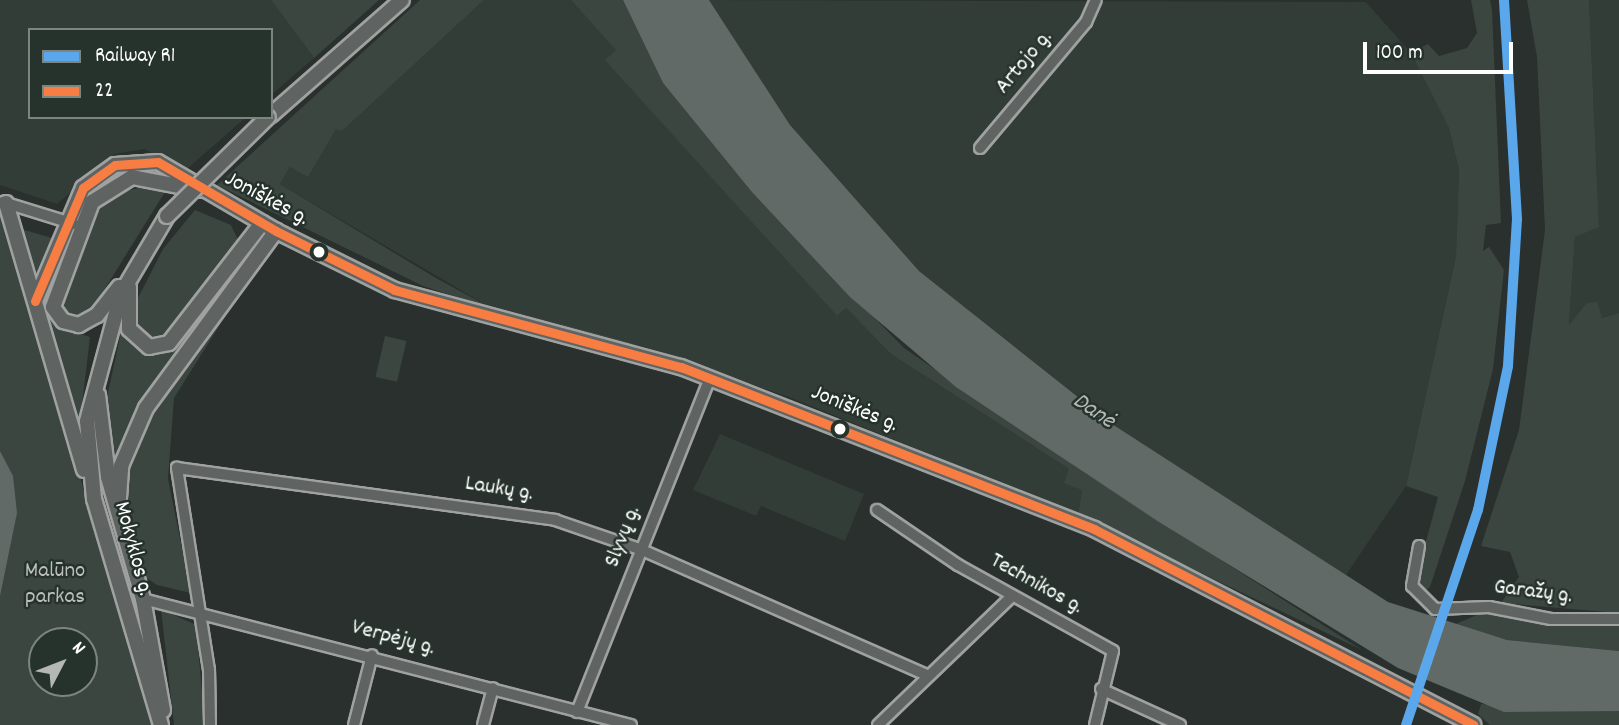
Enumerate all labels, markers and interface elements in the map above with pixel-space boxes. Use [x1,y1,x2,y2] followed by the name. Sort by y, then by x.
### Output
[990,25,1060,101] street label: Artojo g.
[28,28,273,119] legend
[1367,28,1518,72] scale bar
[1376,39,1423,69] text: 100 m
[95,42,175,72] text: Railway R1
[95,77,113,107] text: 22
[219,166,313,234] street label: Joniškės g.
[312,245,326,259] unlabelled marker
[806,380,902,440] street label: Joniškės g.
[1066,387,1120,437] water label: Danė
[833,422,847,436] unlabelled marker
[463,471,535,509] street label: Laukų g.
[106,499,158,599] street label: Mokyklos g.
[600,502,648,572] street label: Slyvų g.
[985,548,1087,622] street label: Technikos g.
[25,558,85,612] park label: Malūno parkas
[1492,575,1574,611] street label: Garažų g.
[348,615,438,663] street label: Verpėjų g.
[28,627,98,697] north arrow
[64,636,91,661] text: N

